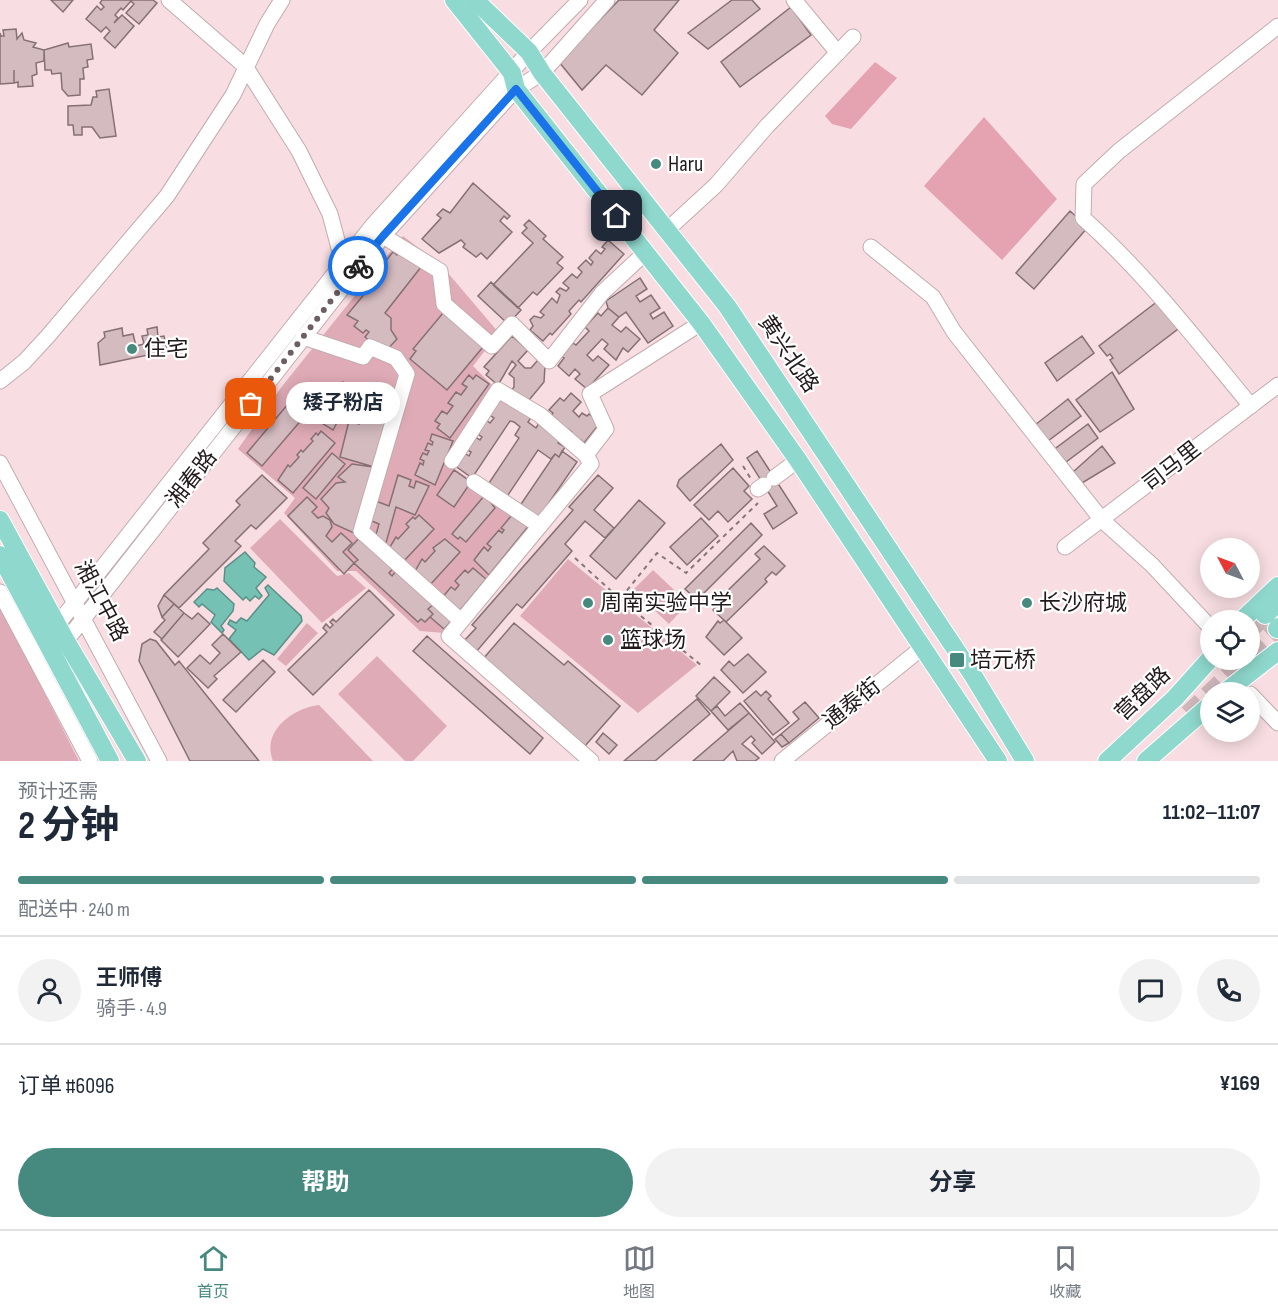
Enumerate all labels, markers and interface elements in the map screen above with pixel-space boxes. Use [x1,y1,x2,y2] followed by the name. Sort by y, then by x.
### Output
[668,151,703,178] place label: Haru
[649,157,663,171] marker: Haru
[591,190,642,241] pin
[600,199,633,232] icon: home
[328,236,388,296] courier
[342,250,375,283] icon: bike
[752,310,824,398] street label: 黄兴北路
[144,336,188,363] place label: 住宅
[125,342,139,356] marker: 住宅
[225,378,276,429] pin
[287,383,401,425] callout: 矮子粉店
[234,387,267,420] icon: bag
[303,391,383,415] text: 矮子粉店
[1138,436,1206,498] street label: 司马里
[161,445,223,513] street label: 湘春路
[1200,538,1260,598] north arrow
[1200,538,1260,742] map controls
[68,556,134,646] street label: 湘江中路
[600,590,732,617] place label: 周南实验中学
[1039,590,1127,617] place label: 长沙府城
[581,596,595,610] marker: 周南实验中学
[1020,596,1034,610] marker: 长沙府城
[1200,610,1260,670] button: locate
[620,627,686,654] place label: 篮球场
[601,633,615,647] marker: 篮球场
[970,647,1036,674] place label: 培元桥
[948,651,966,669] marker: 培元桥
[1110,661,1176,727] street label: 营盘路
[818,673,886,735] street label: 通泰街
[1200,682,1260,742] button: layers
[18,780,98,804] text: 预计还需
[1163,799,1260,826] text: 11:02–11:07
[18,803,119,850] text: 2 分钟
[18,898,130,922] text: 配送中 · 240 m
[18,959,81,1022] button: person
[1119,959,1182,1022] button: chat
[1197,959,1260,1022] button: phone
[96,965,162,992] text: 王师傅
[96,997,167,1021] text: 骑手 · 4.9
[1219,1070,1260,1097] text: ¥169
[18,1073,114,1100] text: 订单 #6096
[18,1148,633,1217] button: 帮助
[645,1148,1260,1217] button: 分享
[197,1242,230,1302] tab: 首页
[623,1242,656,1302] tab: 地图
[1049,1242,1082,1302] tab: 收藏

